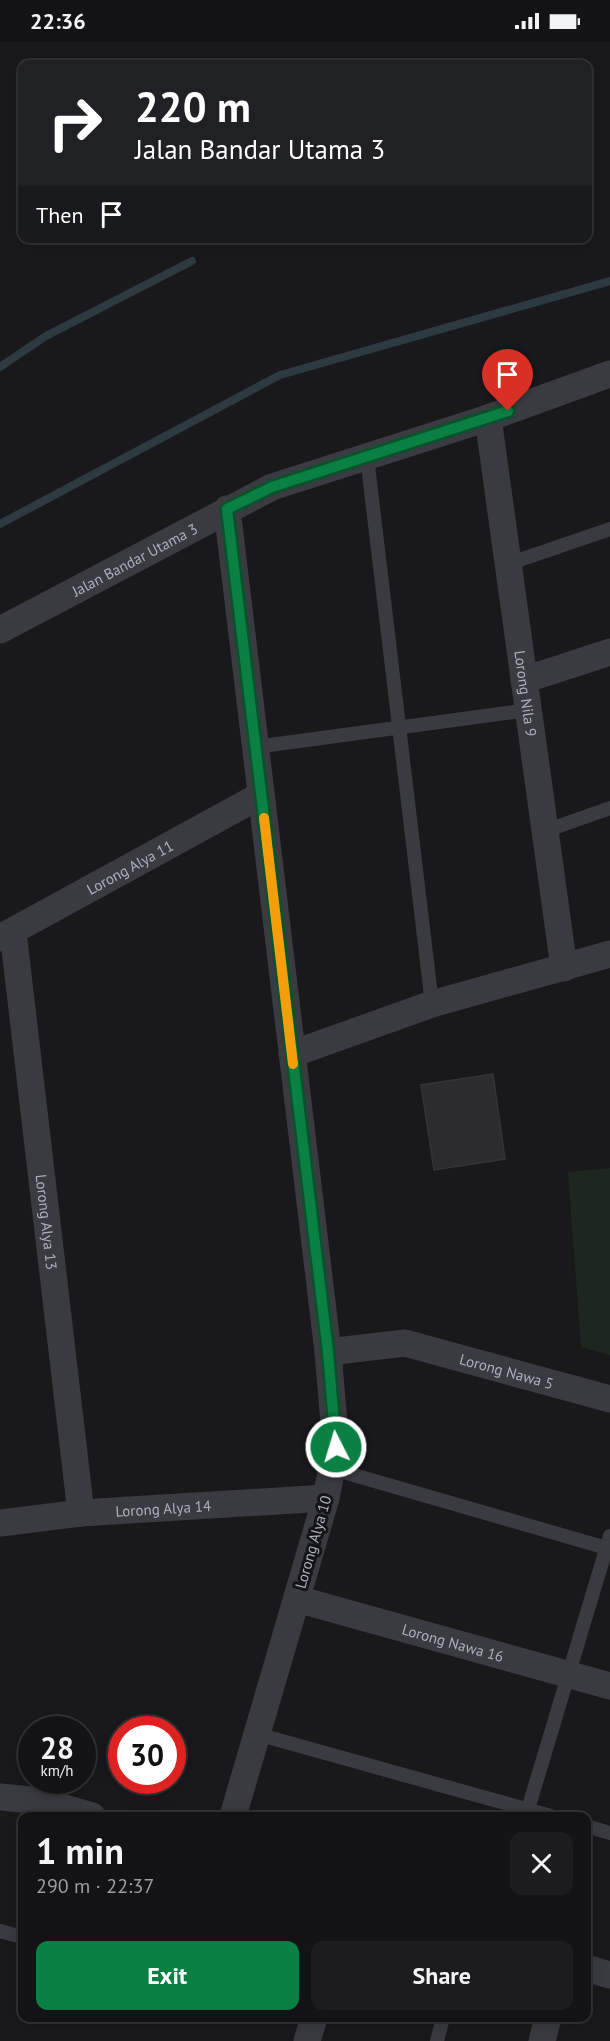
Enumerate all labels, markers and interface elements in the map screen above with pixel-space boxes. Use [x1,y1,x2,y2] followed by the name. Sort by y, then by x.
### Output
[30,7,86,35] text: 22:36
[135,79,251,134] text: 220 m
[36,84,114,162] icon: right
[135,132,385,166] text: Jalan Bandar Utama 3
[95,198,128,231] icon: arrive
[36,201,83,229] text: Then
[482,349,533,411] pin
[491,358,524,391] icon: arrive
[68,518,201,601] street label: Jalan Bandar Utama 3
[511,649,541,738] street label: Lorong Nila 9
[83,836,176,898] street label: Lorong Alya 11
[32,1173,62,1271] street label: Lorong Alya 13
[458,1349,556,1393] street label: Lorong Nawa 5
[304,1415,368,1479] position arrow
[291,1493,335,1591] street label: Lorong Alya 10
[115,1496,212,1520] street label: Lorong Alya 14
[400,1619,506,1666] street label: Lorong Nawa 16
[108,1716,186,1794] speed limit sign: 30
[40,1728,74,1767] text: 28
[41,1761,73,1780] text: km/h
[36,1827,124,1874] text: 1 min
[510,1832,573,1895] button: close
[36,1873,154,1899] text: 290 m · 22:37
[36,1941,299,2010] button: Exit
[311,1941,573,2010] button: Share

